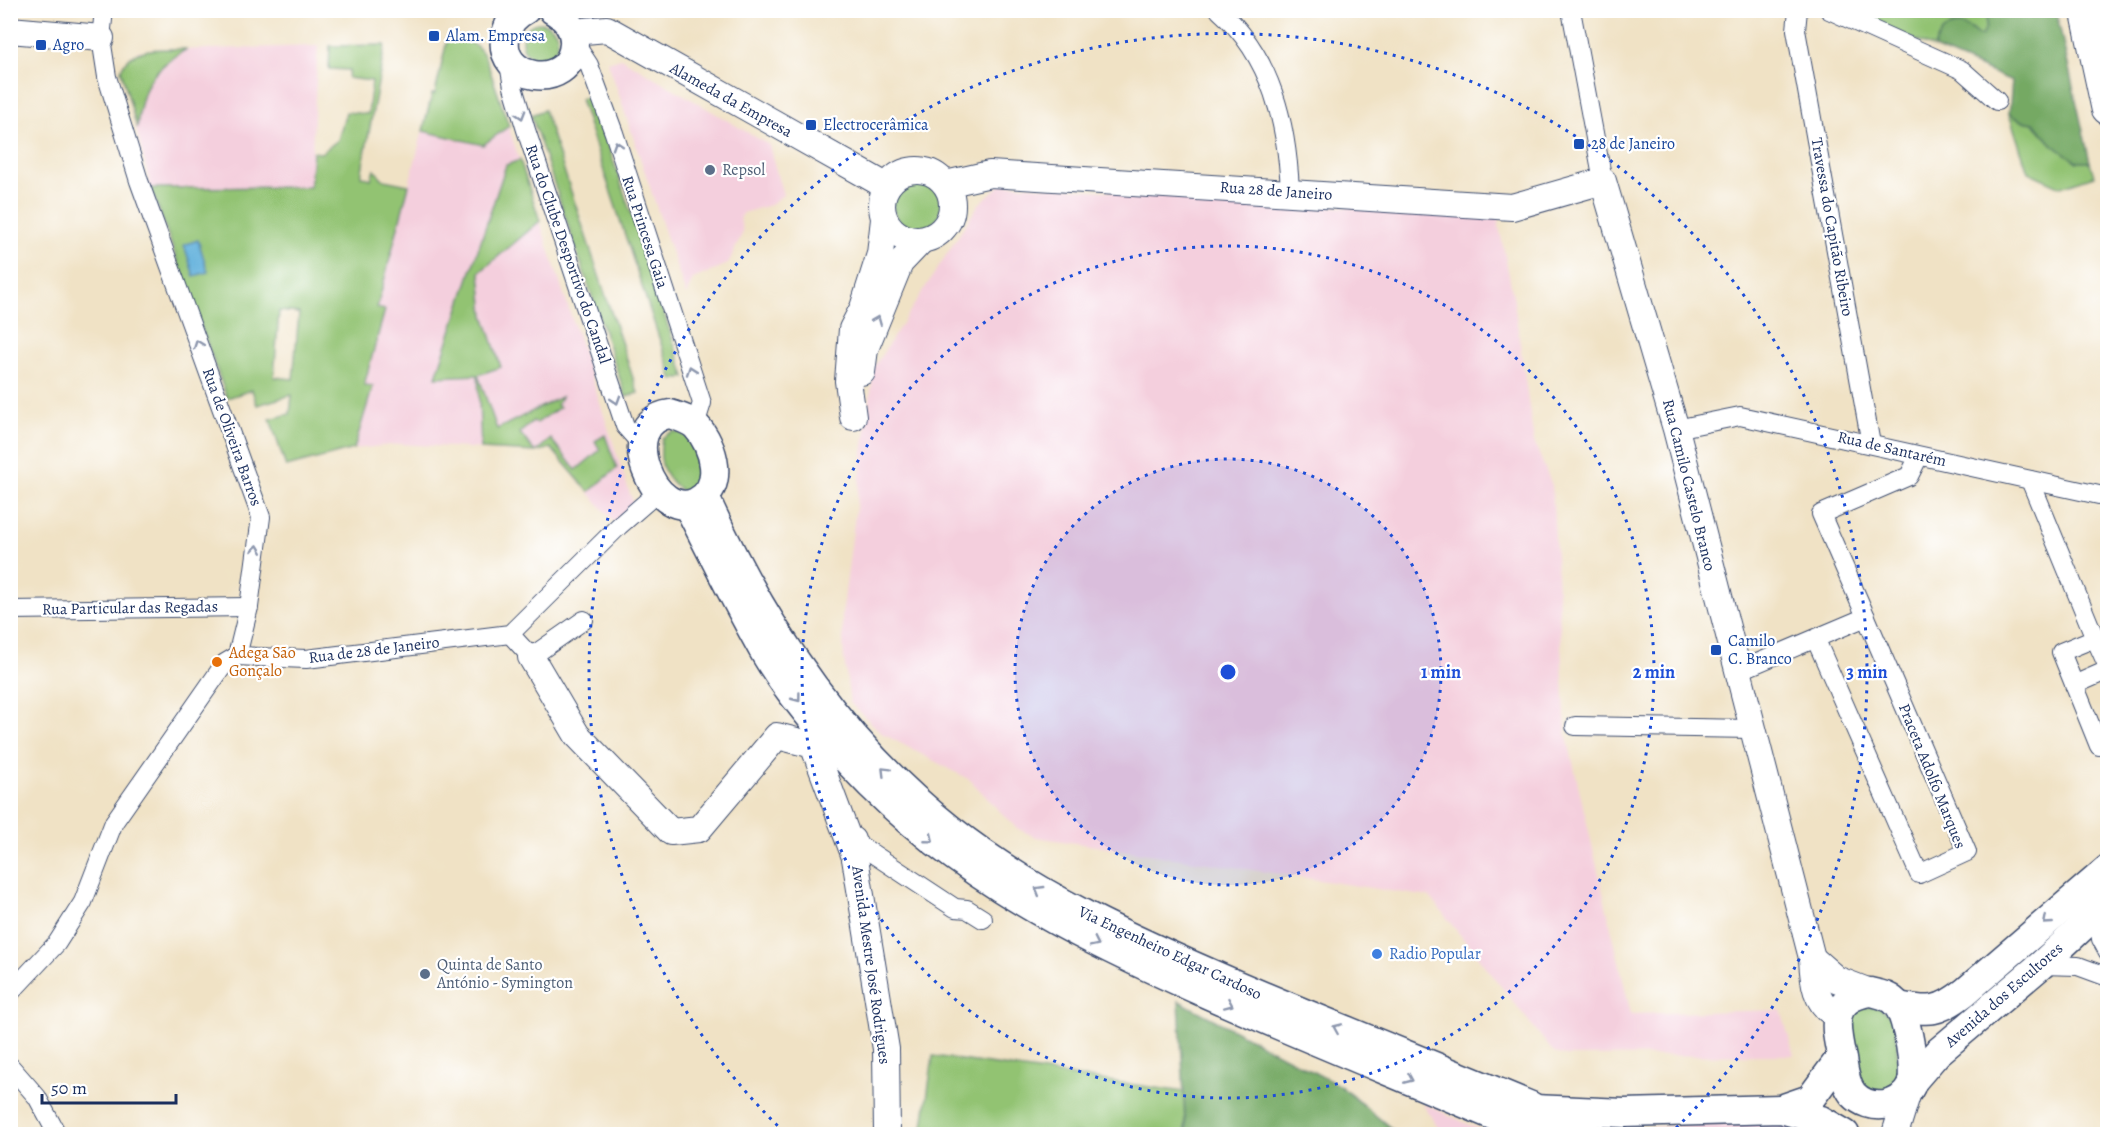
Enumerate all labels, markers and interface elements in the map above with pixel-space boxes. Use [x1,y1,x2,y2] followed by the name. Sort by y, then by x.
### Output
[445,25,546,47] place label: Alam. Empresa
[427,29,441,43] marker: Alam. Empresa
[52,34,84,56] place label: Agro
[34,38,48,52] marker: Agro
[665,57,797,143] street label: Alameda da Empresa
[514,109,526,120] one-way arrow
[823,114,929,136] place label: Electrocerâmica
[804,118,818,132] marker: Electrocerâmica
[1591,133,1675,155] place label: 28 de Janeiro
[1805,136,1859,318] street label: Travessa do Capitão Ribeiro
[1572,137,1586,151] marker: 28 de Janeiro
[612,140,624,151] one-way arrow
[520,141,616,367] street label: Rua do Clube Desportivo do Candal
[722,159,765,181] place label: Repsol
[703,163,717,177] marker: Repsol
[616,173,674,292] street label: Rua Princesa Gaia
[1219,176,1333,206] street label: Rua 28 de Janeiro
[870,315,882,326] one-way arrow
[193,339,205,350] one-way arrow
[197,365,267,509] street label: Rua de Oliveira Barros
[685,365,698,376] one-way arrow
[609,394,621,405] one-way arrow
[1657,397,1721,573] street label: Rua Camilo Castelo Branco
[1835,426,1949,472] street label: Rua de Santarém
[250,544,262,553] one-way arrow
[42,595,218,621] street label: Rua Particular das Regadas
[1728,630,1792,670] place label: Camilo C. Branco
[307,631,441,669] street label: Rua de 28 de Janeiro
[228,642,296,682] place label: Adega São Gonçalo
[1709,643,1723,657] marker: Camilo C. Branco
[210,655,224,669] marker: Adega São Gonçalo
[1421,660,1461,684] text: 1 min
[1633,660,1675,684] text: 2 min
[1846,660,1888,684] text: 3 min
[1218,662,1238,682] centre of rings
[789,691,800,702] one-way arrow
[1893,700,1971,852] street label: Praceta Adolfo Marques
[882,767,893,778] one-way arrow
[924,831,935,842] one-way arrow
[846,863,896,1066] street label: Avenida Mestre José Rodrigues
[1035,885,1045,897] one-way arrow
[1074,900,1265,1005] street label: Via Engenheiro Edgar Cardoso
[2043,914,2054,925] one-way arrow
[1089,935,1100,947] one-way arrow
[1940,938,2068,1053] street label: Avenida dos Escultores
[1389,943,1481,965] place label: Radio Popular
[1370,947,1384,961] marker: Radio Popular
[436,954,573,994] place label: Quinta de Santo António - Symington
[418,967,432,981] marker: Quinta de Santo António - Symington
[1223,996,1234,1008] one-way arrow
[1333,1023,1344,1035] one-way arrow
[42,1067,176,1105] scale bar
[1402,1072,1413,1084] one-way arrow
[51,1076,87,1100] text: 50 m

